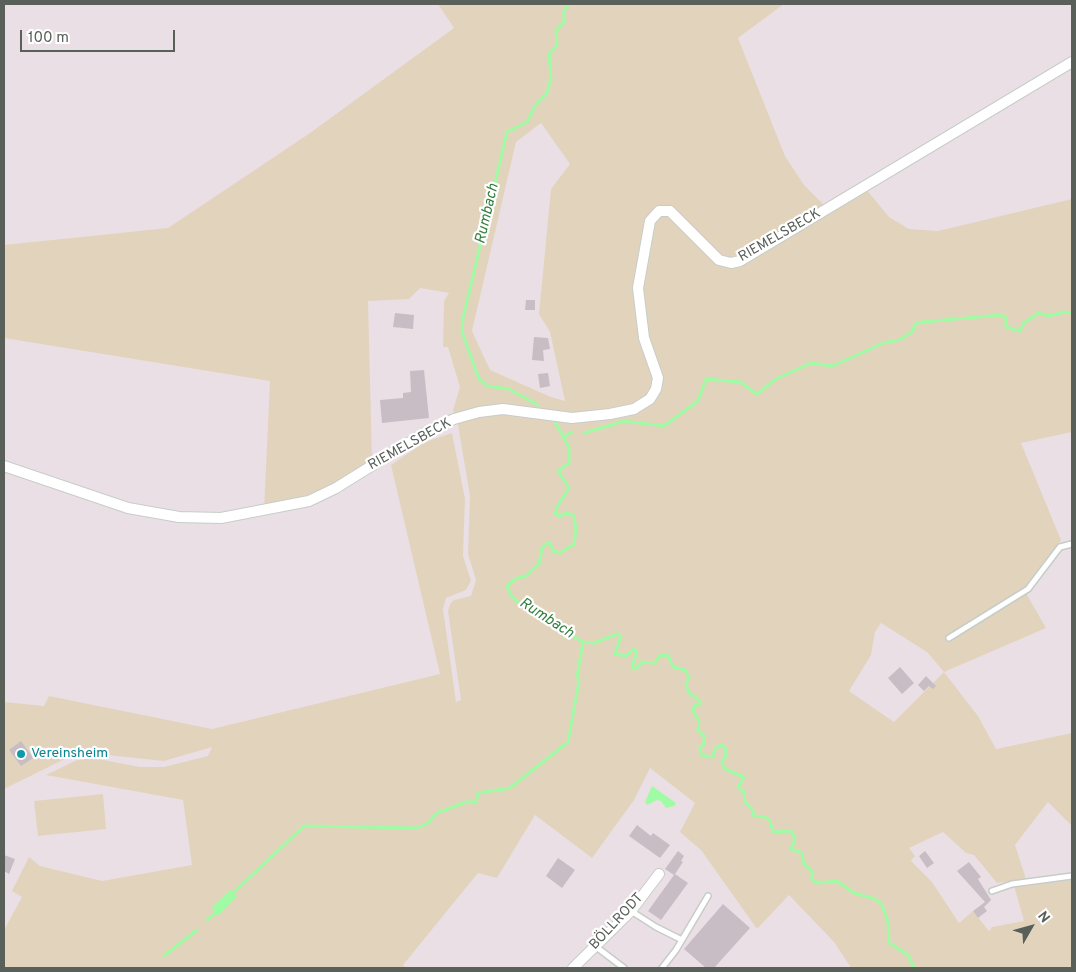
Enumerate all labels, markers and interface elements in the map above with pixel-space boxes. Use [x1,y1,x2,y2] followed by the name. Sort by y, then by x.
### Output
[22,20,178,52] scale bar
[28,29,69,48] text: 100 m
[472,182,504,246] water label: Rumbach
[736,206,824,266] street label: RIEMELSBECK
[366,415,454,475] street label: RIEMELSBECK
[515,595,577,643] water label: Rumbach
[31,746,108,762] place label: Vereinsheim
[15,748,27,760] marker: Vereinsheim
[587,890,647,954] street label: BÖLLRODT
[1006,902,1056,952] north arrow
[1033,908,1053,927] text: N

